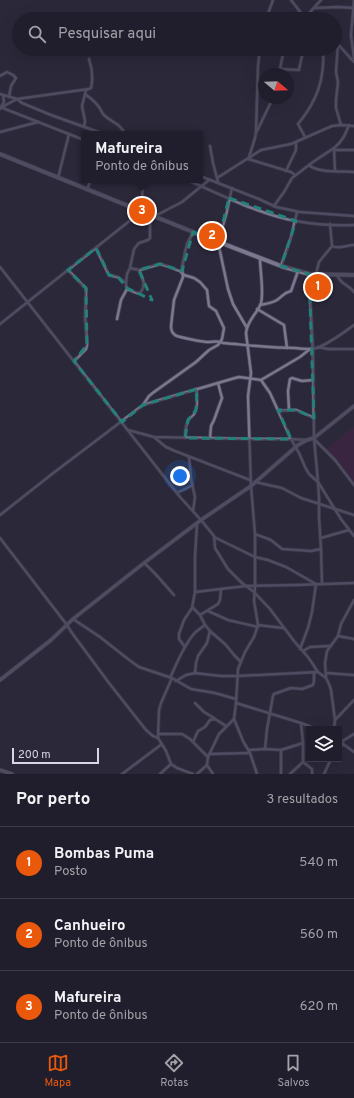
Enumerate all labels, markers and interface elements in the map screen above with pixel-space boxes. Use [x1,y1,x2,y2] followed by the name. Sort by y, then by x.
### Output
[12,12,342,56] search box
[26,23,48,45] icon: search
[58,25,156,44] text: Pesquisar aqui
[258,68,294,104] north arrow
[81,131,203,183] popup
[95,140,163,159] text: Mafureira
[95,159,189,175] text: Ponto de ônibus
[129,196,155,226] pin: 3
[199,221,225,251] pin: 2
[305,272,331,302] pin: 1
[170,466,190,486] your location
[306,726,342,762] map controls
[306,726,342,762] button: layers
[12,746,99,765] scale bar
[18,748,51,762] text: 200 m
[16,789,90,811] text: Por perto
[266,792,338,808] text: 3 resultados
[54,845,154,864] text: Bombas Puma
[26,855,32,871] text: 1
[299,855,338,871] text: 540 m
[54,864,87,880] text: Posto
[54,917,125,936] text: Canhueiro
[25,927,33,943] text: 2
[300,927,338,943] text: 560 m
[54,936,148,952] text: Ponto de ônibus
[54,989,121,1008] text: Mafureira
[25,999,33,1015] text: 3
[300,999,338,1015] text: 620 m
[54,1008,148,1024] text: Ponto de ônibus
[45,1052,71,1090] tab: Mapa
[160,1052,188,1090] tab: Rotas
[277,1052,309,1090] tab: Salvos

